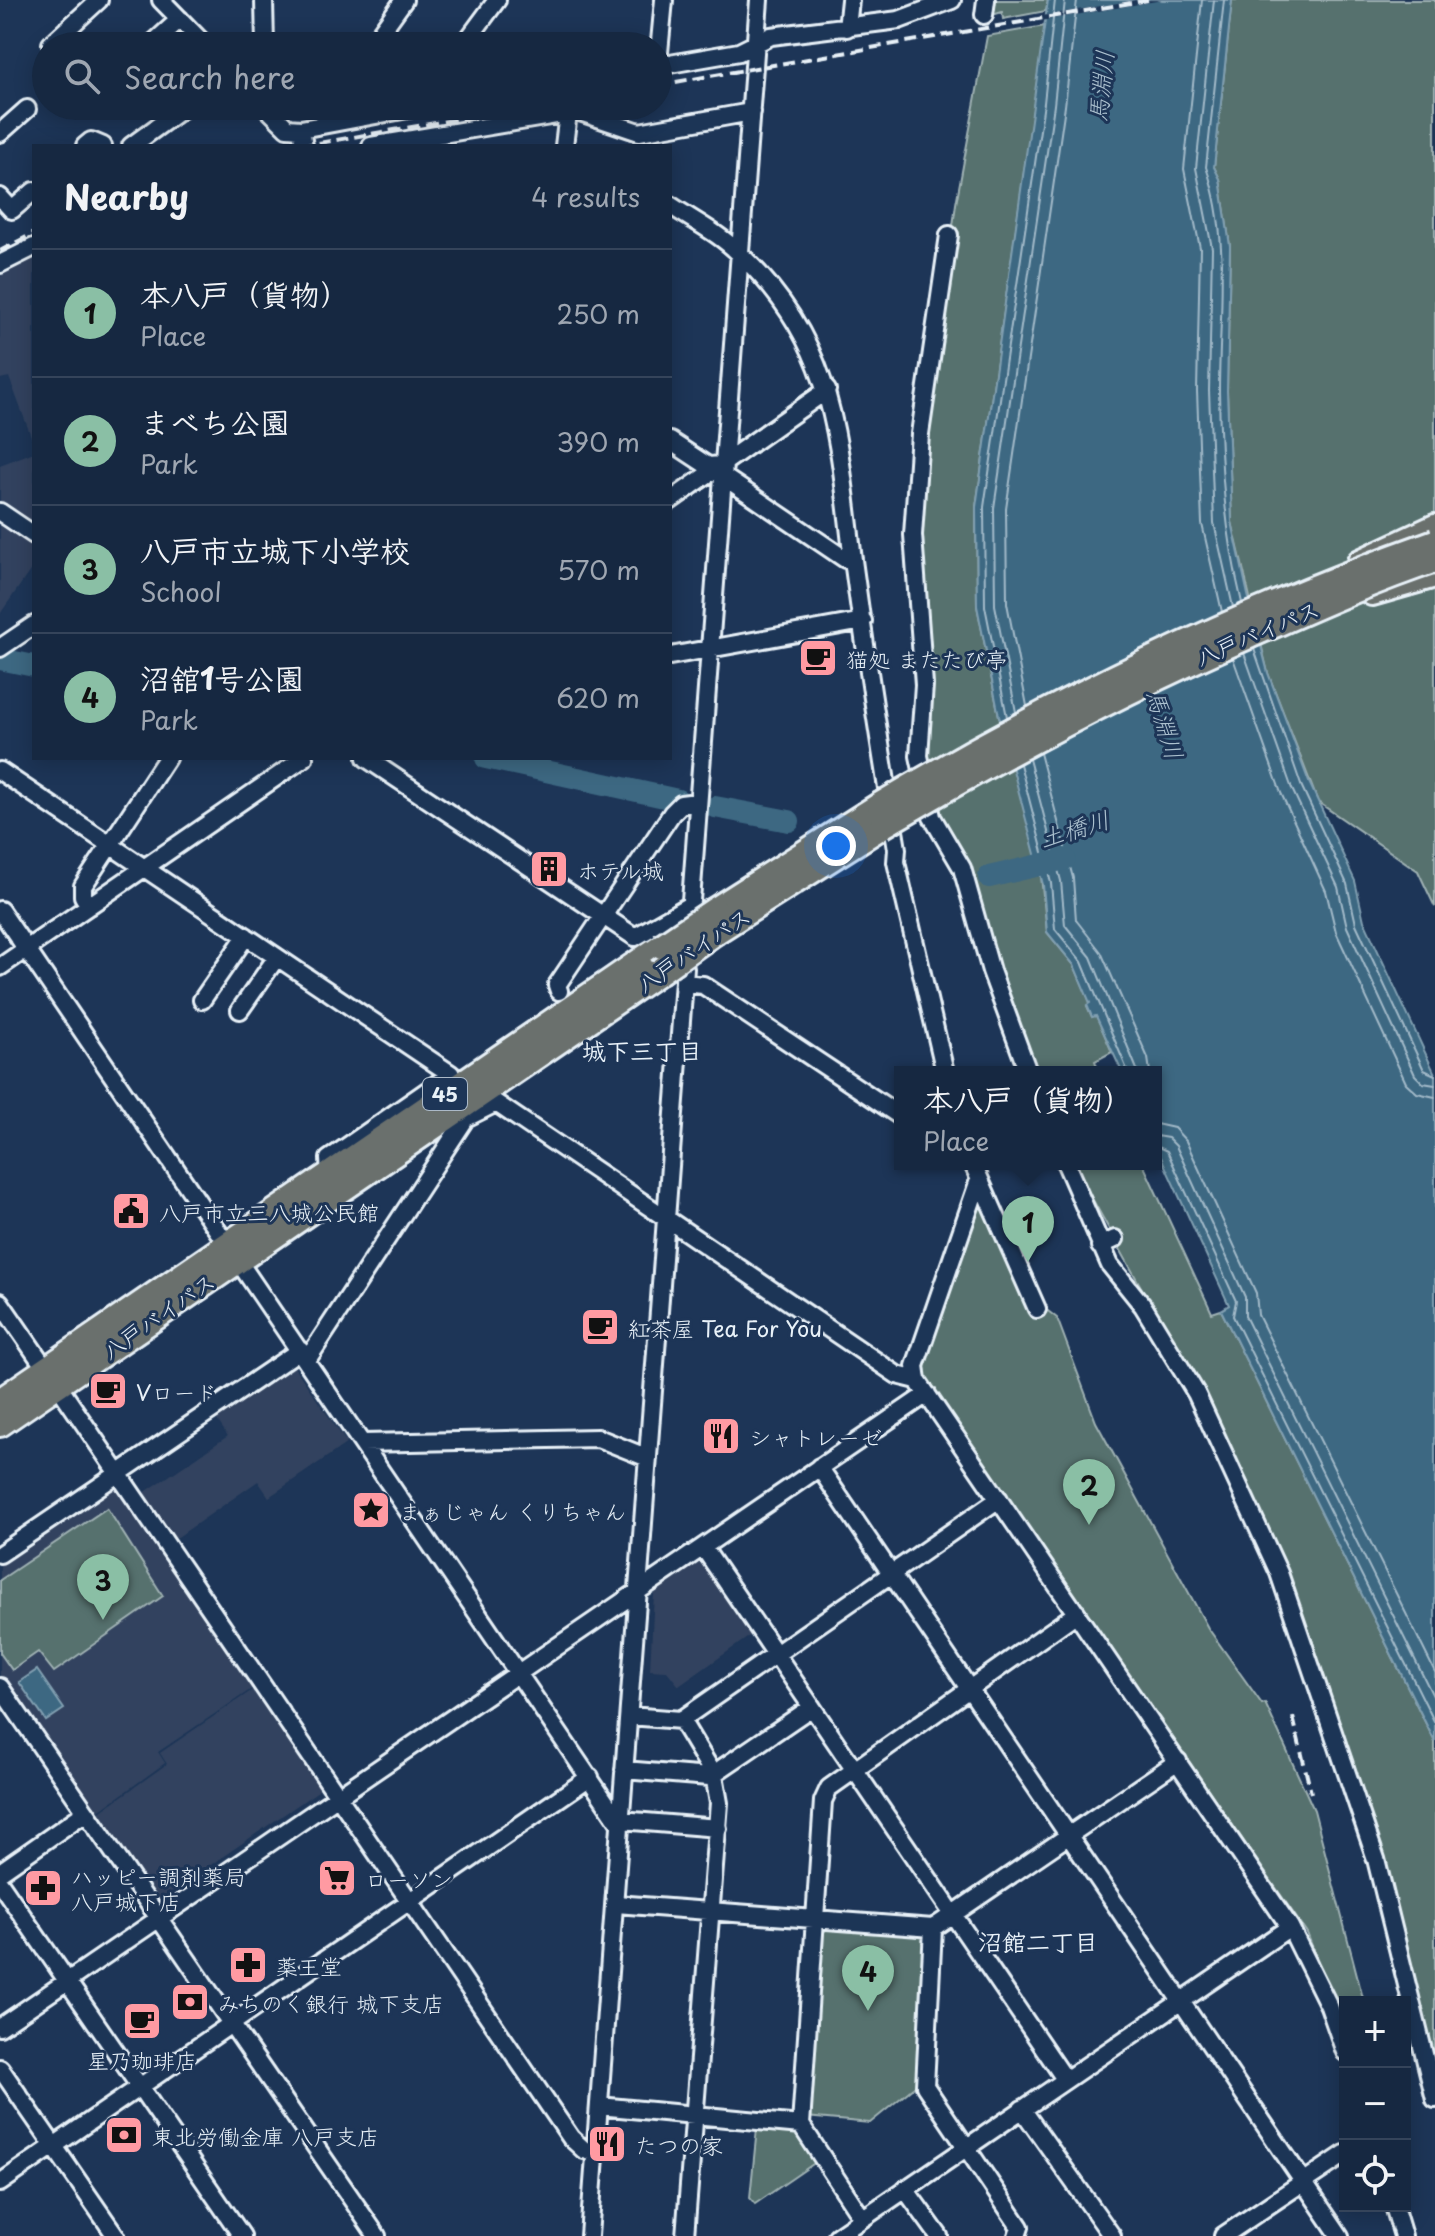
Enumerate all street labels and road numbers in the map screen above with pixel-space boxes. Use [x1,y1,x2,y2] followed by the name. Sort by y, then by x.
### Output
[1190,591,1324,673] street label: 八戸バイパス
[629,899,757,999] street label: 八戸バイパス
[423,1078,467,1110] road number: 45
[95,1264,221,1366] street label: 八戸バイパス

